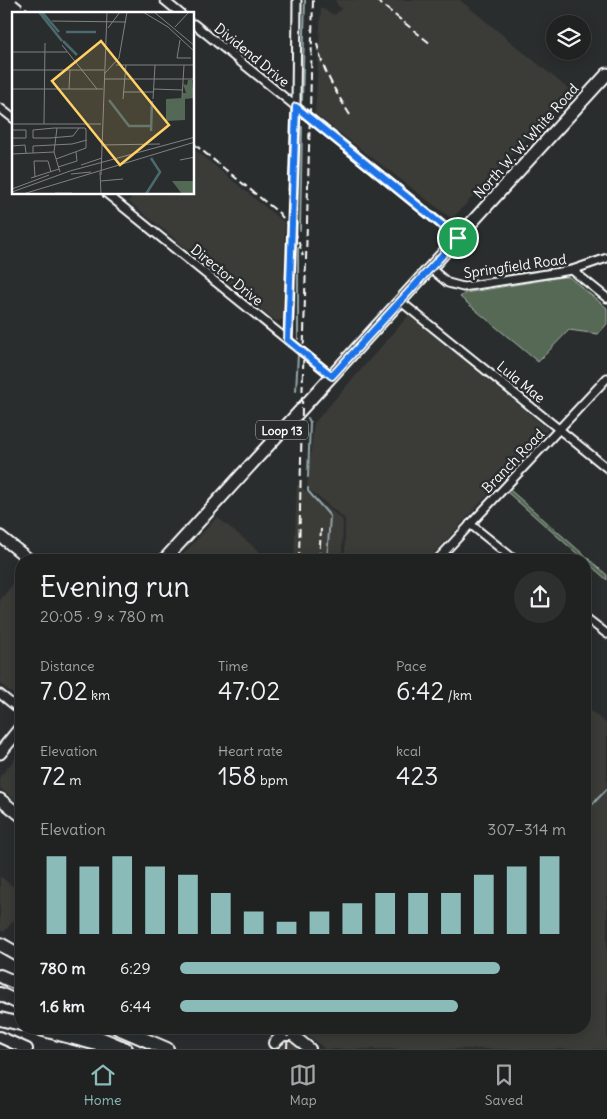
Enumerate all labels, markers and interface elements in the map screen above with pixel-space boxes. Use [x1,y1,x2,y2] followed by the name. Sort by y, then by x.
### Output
[12,12,195,195] inset map
[546,15,591,60] map controls
[546,15,591,60] button: layers
[211,19,293,91] street label: Dividend Drive
[470,80,582,202] street label: North W. W. White Road
[437,217,479,259] pin
[444,224,472,252] icon: arrive
[187,240,267,310] street label: Director Drive
[463,250,567,282] street label: Springfield Road
[493,357,549,407] street label: Lula Mae
[256,420,308,440] road number: Loop 13
[478,425,548,497] street label: Branch Road
[40,569,190,605] text: Evening run
[514,571,566,623] button: share
[40,606,164,626] text: 20:05 · 9 × 780 m
[40,657,95,675] text: Distance
[218,657,248,675] text: Time
[396,657,426,675] text: Pace
[40,675,88,707] text: 7.02
[218,675,280,707] text: 47:02
[396,675,444,707] text: 6:42
[88,686,110,704] text: km
[444,686,472,704] text: /km
[40,742,97,760] text: Elevation
[218,742,283,760] text: Heart rate
[396,742,421,760] text: kcal
[40,760,66,792] text: 72
[218,760,257,792] text: 158
[396,760,438,792] text: 423
[66,771,82,789] text: m
[257,771,288,789] text: bpm
[40,819,106,839] text: Elevation
[487,819,566,839] text: 307–314 m
[40,958,85,978] text: 780 m
[120,958,151,978] text: 6:29
[40,996,85,1016] text: 1.6 km
[120,996,151,1016] text: 6:44
[84,1061,122,1109] tab: Home
[289,1061,317,1109] tab: Map
[485,1061,523,1109] tab: Saved

